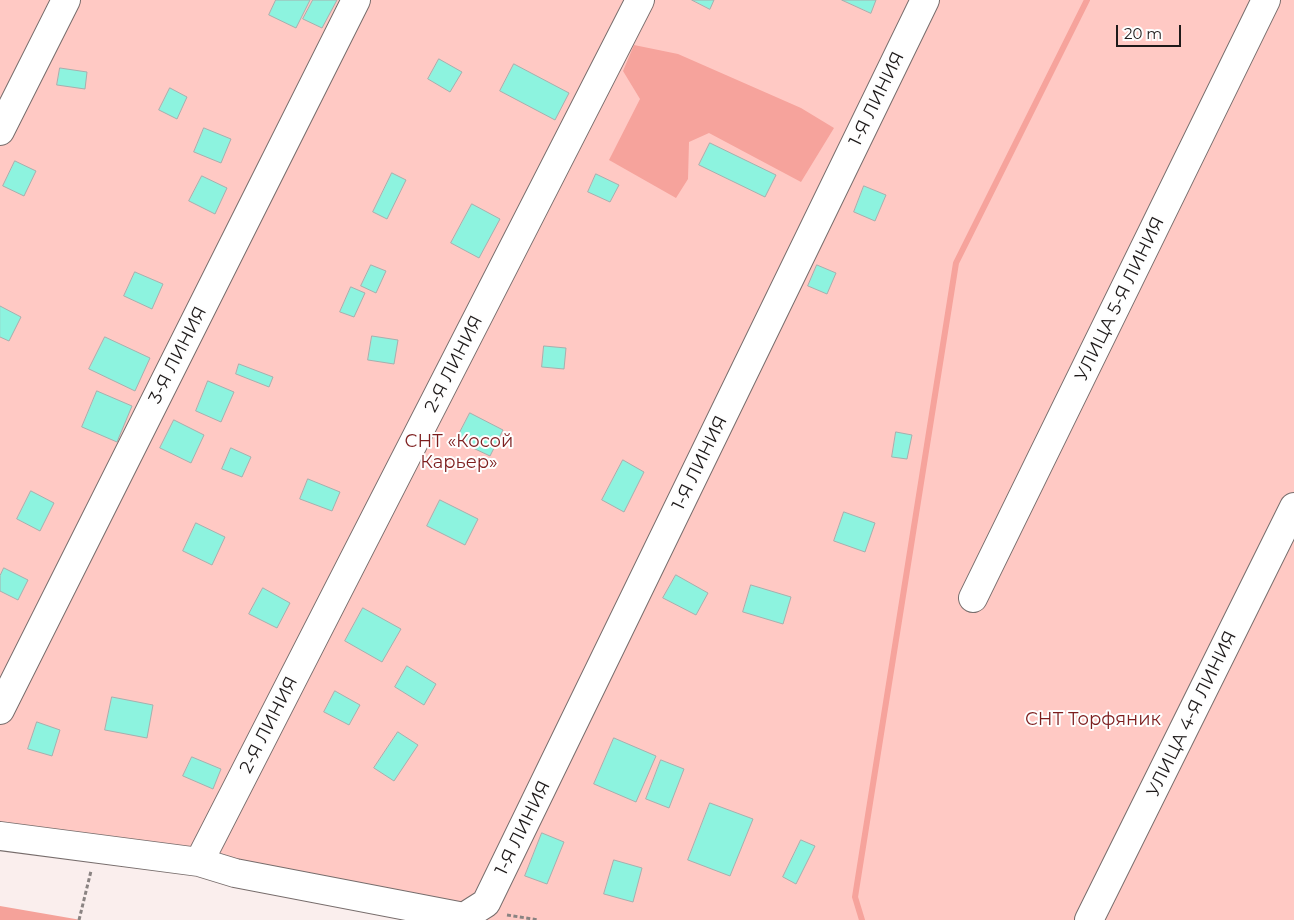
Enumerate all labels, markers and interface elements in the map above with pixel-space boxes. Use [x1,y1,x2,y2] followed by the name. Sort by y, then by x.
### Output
[1119,15,1184,47] scale bar
[1124,24,1162,43] text: 20 m
[845,48,909,150] street label: 1-Я ЛИНИЯ
[1071,213,1169,385] street label: УЛИЦА 5-Я ЛИНИЯ
[144,303,212,407] street label: 3-Я ЛИНИЯ
[420,312,488,416] street label: 2-Я ЛИНИЯ
[668,412,732,514] street label: 1-Я ЛИНИЯ
[405,431,513,474] park label: СНТ «Косой Карьер»
[1142,628,1242,800] street label: УЛИЦА 4-Я ЛИНИЯ
[235,673,303,777] street label: 2-Я ЛИНИЯ
[1025,709,1161,731] park label: СНТ Торфяник
[491,777,555,879] street label: 1-Я ЛИНИЯ

